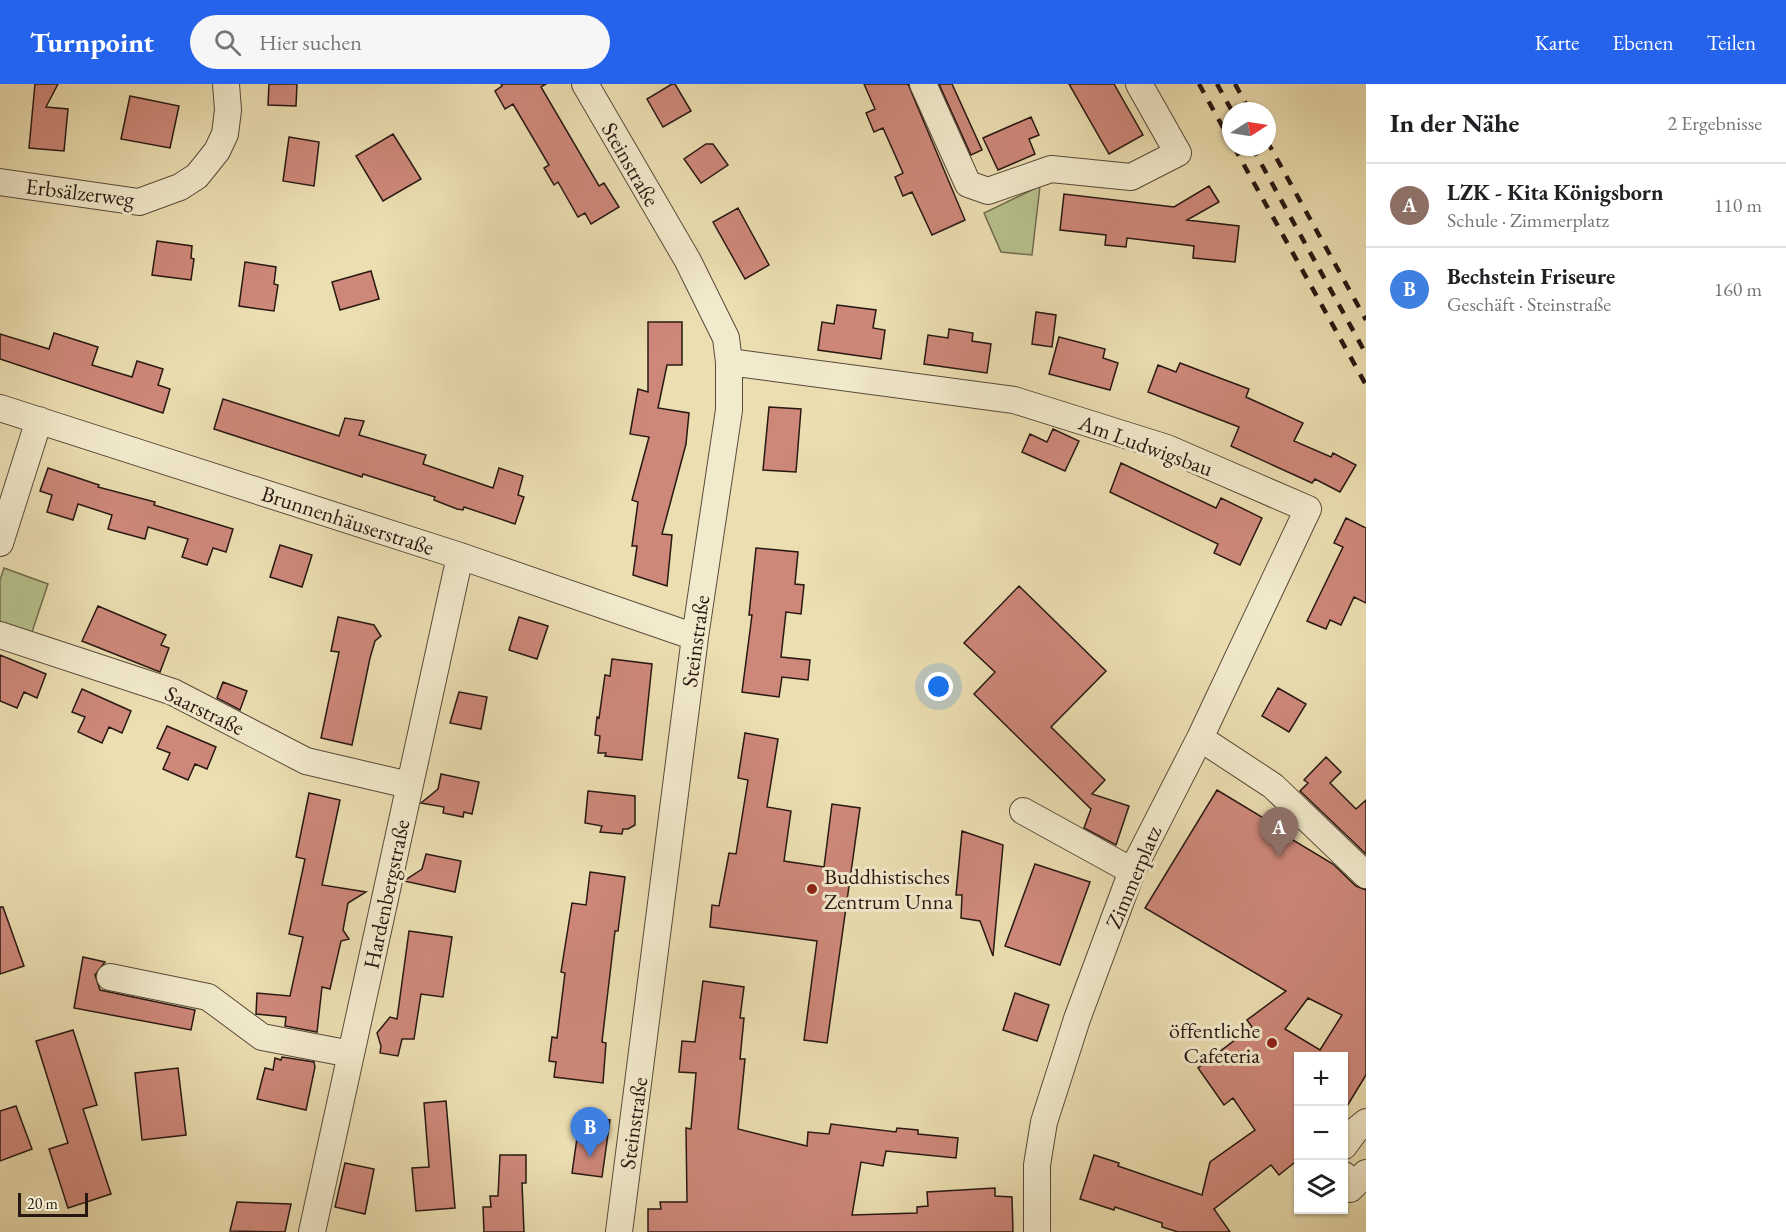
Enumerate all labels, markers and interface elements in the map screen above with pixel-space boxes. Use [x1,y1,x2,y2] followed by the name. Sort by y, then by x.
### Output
[190,15,610,69] search box
[30,24,154,60] text: Turnpoint
[211,26,244,59] icon: search
[259,28,362,57] text: Hier suchen
[1535,29,1579,56] text: Karte
[1612,29,1673,56] text: Ebenen
[1706,29,1756,56] text: Teilen
[1222,102,1276,156] north arrow
[1390,106,1519,140] text: In der Nähe
[1667,110,1762,136] text: 2 Ergebnisse
[595,117,666,212] street label: Steinstraße
[24,171,136,214] street label: Erbsälzerweg
[1447,178,1663,207] text: LZK - Kita Königsborn
[1402,192,1417,218] text: A
[1714,192,1762,218] text: 110 m
[1447,207,1609,233] text: Schule · Zimmerplatz
[1447,262,1615,291] text: Bechstein Friseure
[1403,276,1416,302] text: B
[1714,276,1762,302] text: 160 m
[1447,291,1611,317] text: Geschäft · Steinstraße
[1074,407,1217,483] street label: Am Ludwigsbau
[258,479,438,562] street label: Brunnenhäuserstraße
[675,593,716,689] street label: Steinstraße
[924,672,953,701] your location
[160,679,250,742] street label: Saarstraße
[1260,808,1298,857] pin: A
[357,816,417,971] street label: Hardenbergstraße
[1099,821,1168,933] street label: Zimmerplatz
[824,862,953,916] place label: Buddhistisches Zentrum Unna
[805,882,819,896] marker: Buddhistisches Zentrum Unna
[1169,1016,1260,1070] place label: öffentliche Cafeteria
[1265,1036,1279,1050] marker: öffentliche Cafeteria
[1294,1052,1348,1214] map controls
[1294,1052,1348,1106] button: +
[613,1075,654,1171] street label: Steinstraße
[1294,1106,1348,1160] button: −
[570,1108,610,1157] pin: B
[1294,1160,1348,1214] button: layers
[18,1190,88,1218] scale bar
[27,1193,58,1214] text: 20 m

